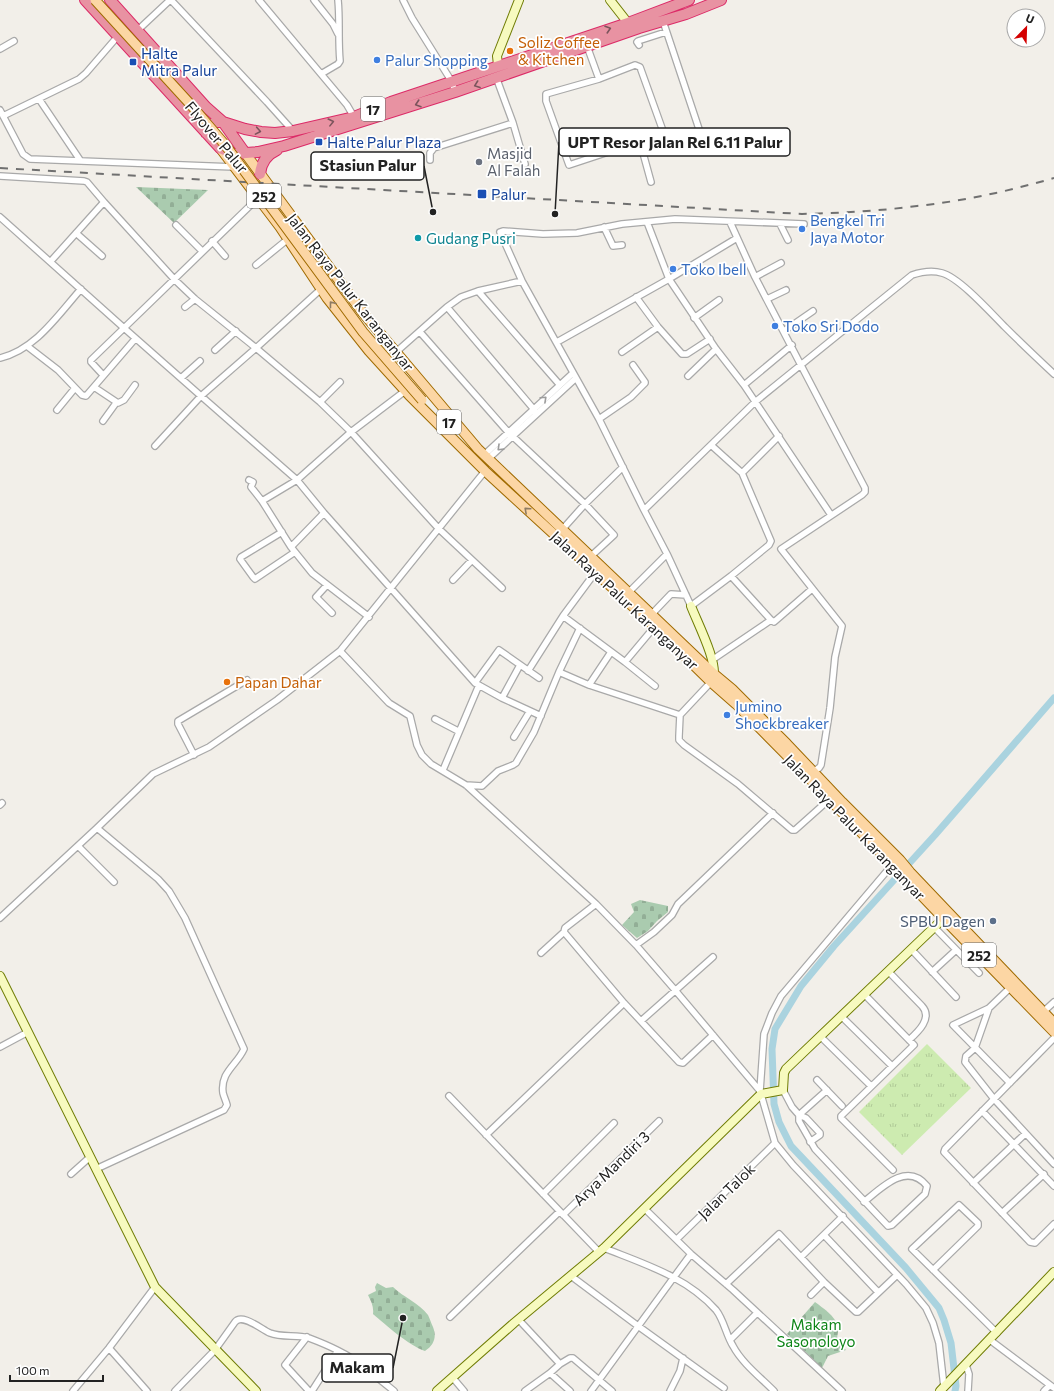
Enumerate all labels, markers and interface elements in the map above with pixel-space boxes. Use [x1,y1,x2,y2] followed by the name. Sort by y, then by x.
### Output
[1006,8,1046,48] north arrow
[1024,11,1036,26] text: U
[604,25,611,34] one-way arrow
[518,33,600,68] place label: Soliz Coffee & Kitchen
[141,44,217,79] place label: Halte Mitra Palur
[505,46,515,56] marker: Soliz Coffee & Kitchen
[385,51,488,69] place label: Palur Shopping
[372,55,382,65] marker: Palur Shopping
[128,57,138,67] marker: Halte Mitra Palur
[473,80,480,88] one-way arrow
[182,97,252,177] street label: Flyover Palur
[361,97,385,121] road number: 17
[415,99,422,108] one-way arrow
[328,119,334,127] one-way arrow
[254,126,261,135] one-way arrow
[559,128,790,156] callout: UPT Resor Jalan Rel 6.11 Palur
[567,132,783,151] text: UPT Resor Jalan Rel 6.11 Palur
[327,133,441,151] place label: Halte Palur Plaza
[314,137,324,147] marker: Halte Palur Plaza
[487,144,540,179] place label: Masjid Al Falah
[311,152,424,180] callout: Stasiun Palur
[320,155,417,174] text: Stasiun Palur
[474,157,484,167] marker: Masjid Al Falah
[247,184,281,208] road number: 252
[491,185,526,203] place label: Palur
[476,188,488,200] marker: Palur
[284,209,418,375] street label: Jalan Raya Palur Karanganyar
[810,211,885,246] place label: Bengkel Tri Jaya Motor
[797,224,807,234] marker: Bengkel Tri Jaya Motor
[426,229,516,247] place label: Gudang Pusri
[413,233,423,243] marker: Gudang Pusri
[681,260,747,278] place label: Toko Ibell
[668,264,678,274] marker: Toko Ibell
[330,301,337,308] one-way arrow
[783,317,879,335] place label: Toko Sri Dodo
[770,321,780,331] marker: Toko Sri Dodo
[539,396,546,403] one-way arrow
[437,410,461,434] road number: 17
[497,443,505,450] one-way arrow
[525,507,532,514] one-way arrow
[547,527,703,673] street label: Jalan Raya Palur Karanganyar
[235,673,322,691] place label: Papan Dahar
[222,677,232,687] marker: Papan Dahar
[735,697,829,732] place label: Jumino Shockbreaker
[722,710,732,720] marker: Jumino Shockbreaker
[781,750,929,904] street label: Jalan Raya Palur Karanganyar
[900,912,985,930] place label: SPBU Dagen
[988,916,998,926] marker: SPBU Dagen
[962,943,996,967] road number: 252
[569,1127,653,1209] street label: Arya Mandiri 3
[694,1159,758,1223] street label: Jalan Talok
[777,1315,856,1350] park label: Makam Sasonoloyo
[322,1354,393,1382] callout: Makam
[10,1357,103,1383] scale bar
[329,1357,385,1376] text: Makam
[16,1363,50,1377] text: 100 m

